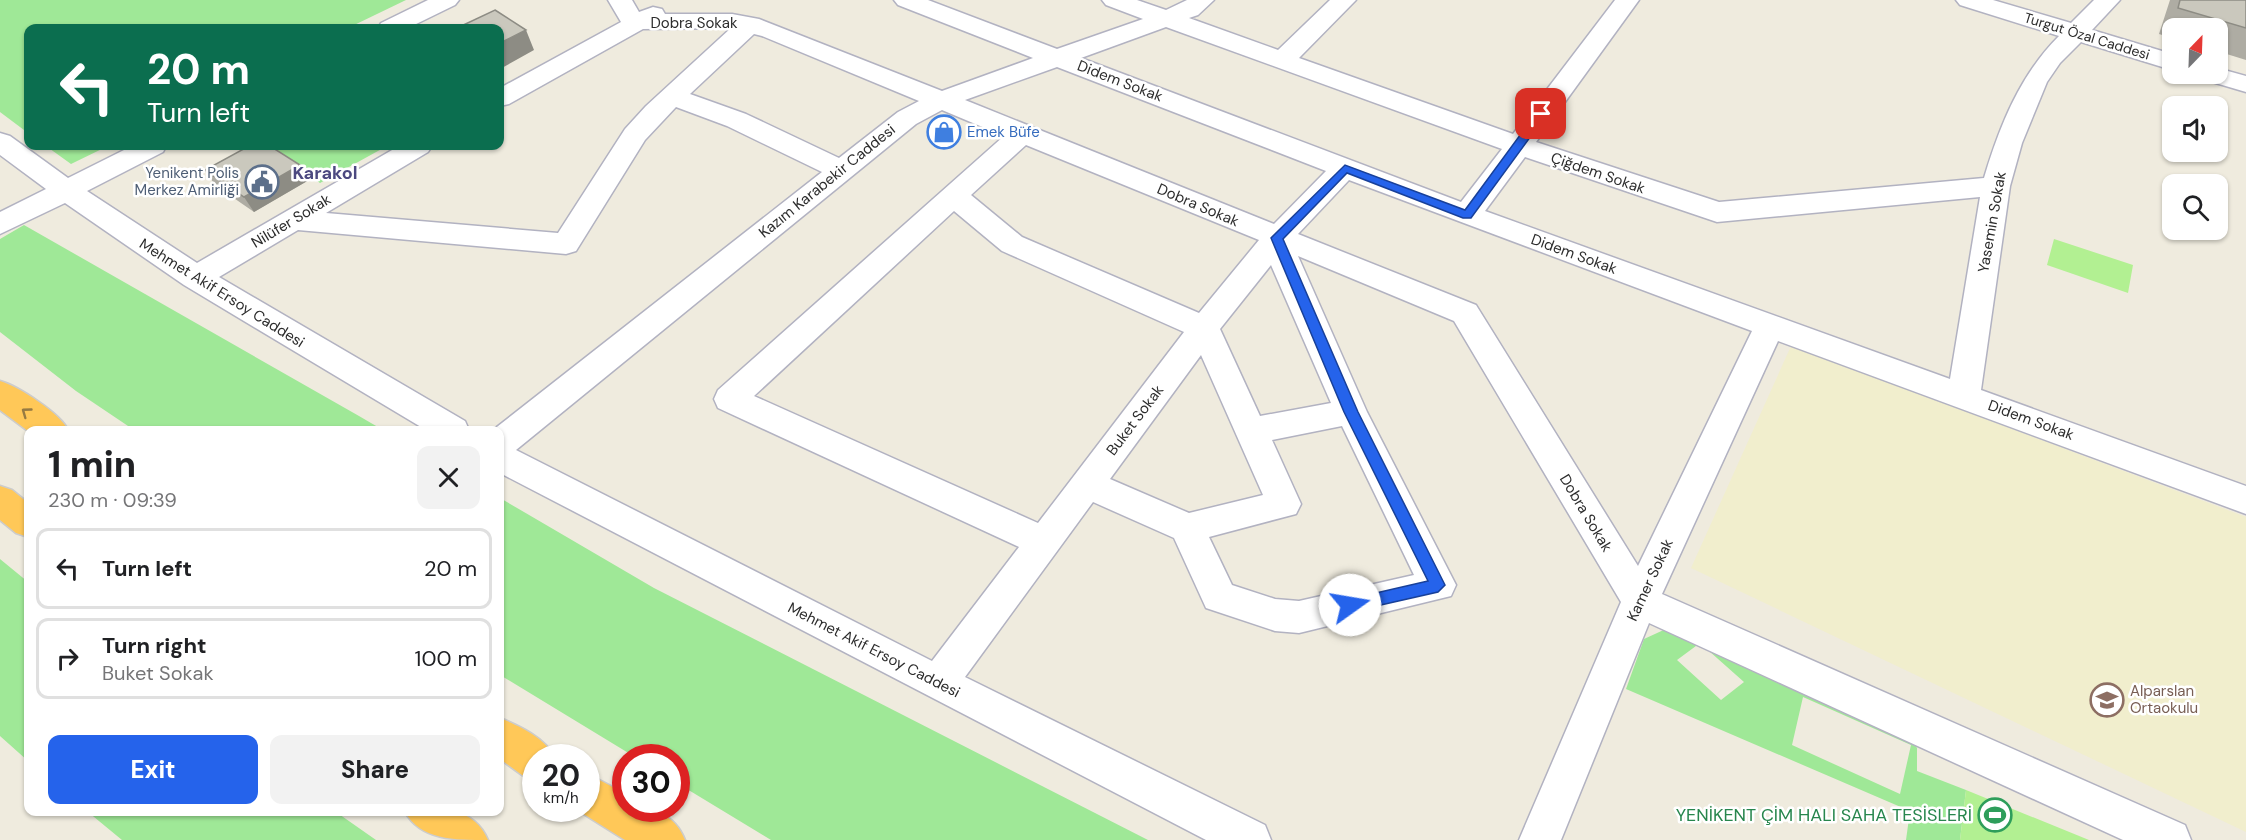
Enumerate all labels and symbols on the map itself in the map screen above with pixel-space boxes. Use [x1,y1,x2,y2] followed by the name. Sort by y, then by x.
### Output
[2022,8,2152,64] street label: Turgut Özal Caddesi
[650,13,738,33] street label: Dobra Sokak
[2162,18,2228,84] north arrow
[1074,56,1166,107] street label: Didem Sokak
[1515,88,1566,139] pin
[926,114,962,150] shop icon: Emek Büfe
[754,120,900,242] street label: Kazım Karabekir Caddesi
[967,122,1040,142] place label: Emek Büfe
[1548,148,1648,199] street label: Çiğdem Sokak
[293,161,358,185] district label: Karakol
[135,163,239,200] place label: Yenikent Polis Merkez Amirliği
[244,164,280,200] public building icon: Yenikent Polis Merkez Amirliği
[1973,170,2011,274] street label: Yasemin Sokak
[1154,179,1242,231] street label: Dobra Sokak
[247,189,335,253] street label: Nilüfer Sokak
[1528,229,1620,279] street label: Didem Sokak
[136,234,308,352] street label: Mehmet Akif Ersoy Caddesi
[1102,380,1168,459] street label: Buket Sokak
[1985,395,2077,445] street label: Didem Sokak
[22,408,33,419] one-way arrow
[1555,471,1617,556] street label: Dobra Sokak
[1622,535,1678,624] street label: Kamer Sokak
[1318,573,1382,637] position arrow
[784,598,964,702] street label: Mehmet Akif Ersoy Caddesi
[2130,681,2198,718] place label: Alparslan Ortaokulu
[2089,682,2125,718] school or university icon: Alparslan Ortaokulu
[612,744,690,822] speed limit sign: 30
[1977,797,2013,833] sports icon: YENİKENT ÇİM HALI SAHA TESİSLERİ
[1676,803,1972,827] place label: YENİKENT ÇİM HALI SAHA TESİSLERİ

